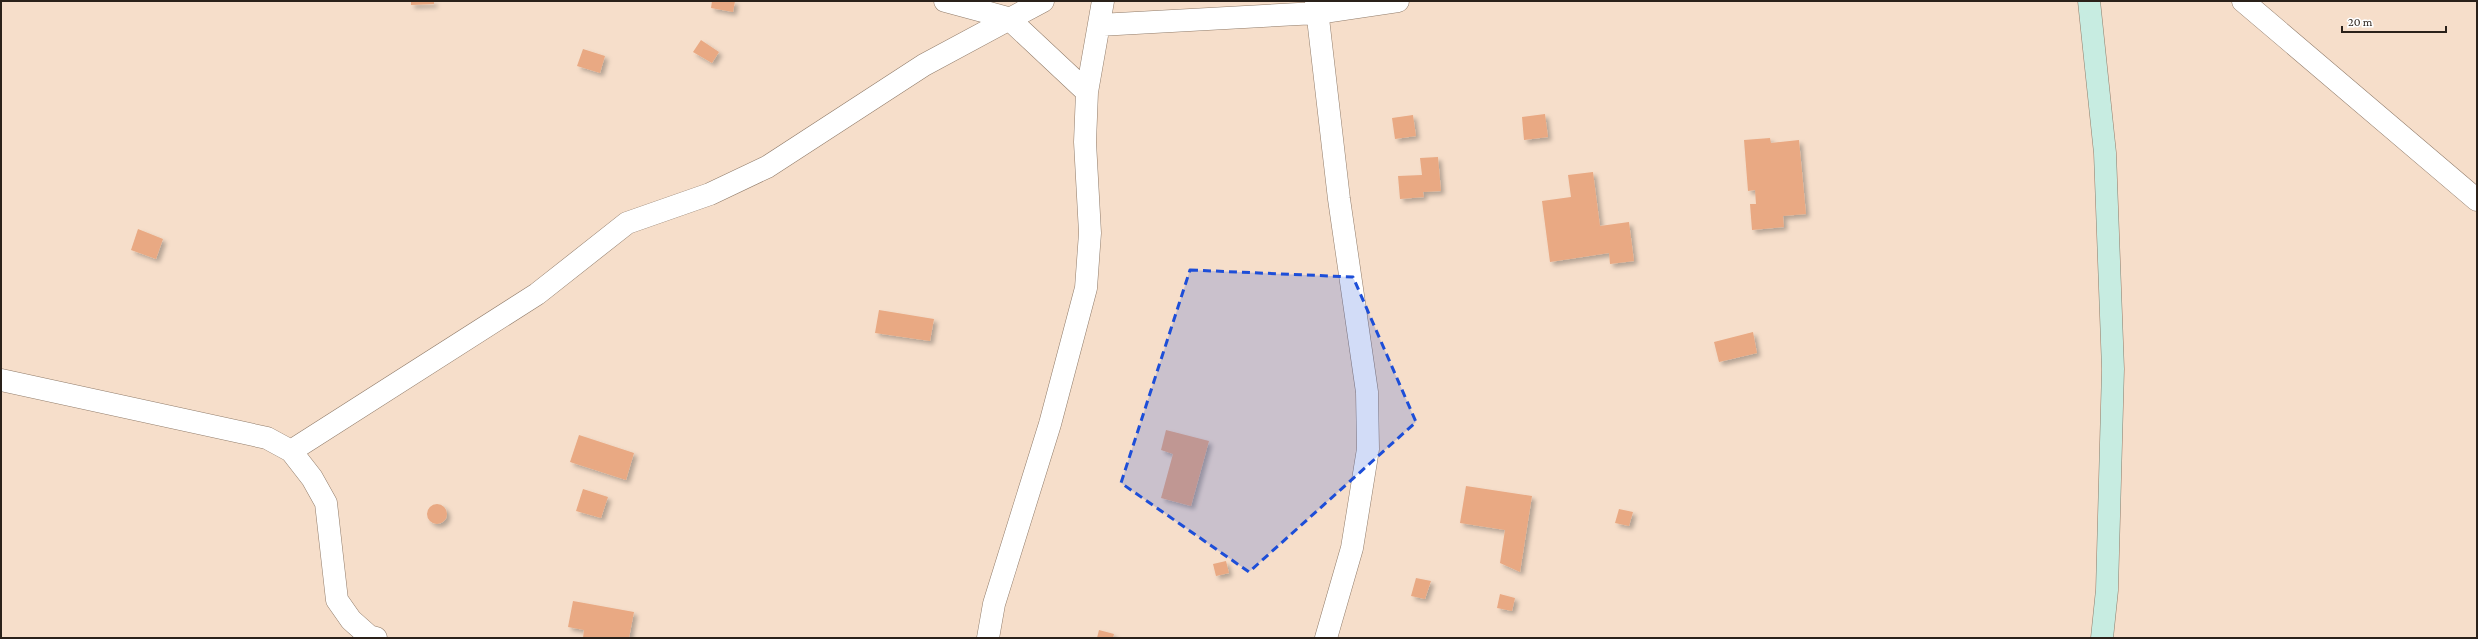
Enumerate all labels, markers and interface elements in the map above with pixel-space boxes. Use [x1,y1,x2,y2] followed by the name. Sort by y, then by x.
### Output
[2342,8,2446,34] scale bar
[2348,15,2373,29] text: 20 m

